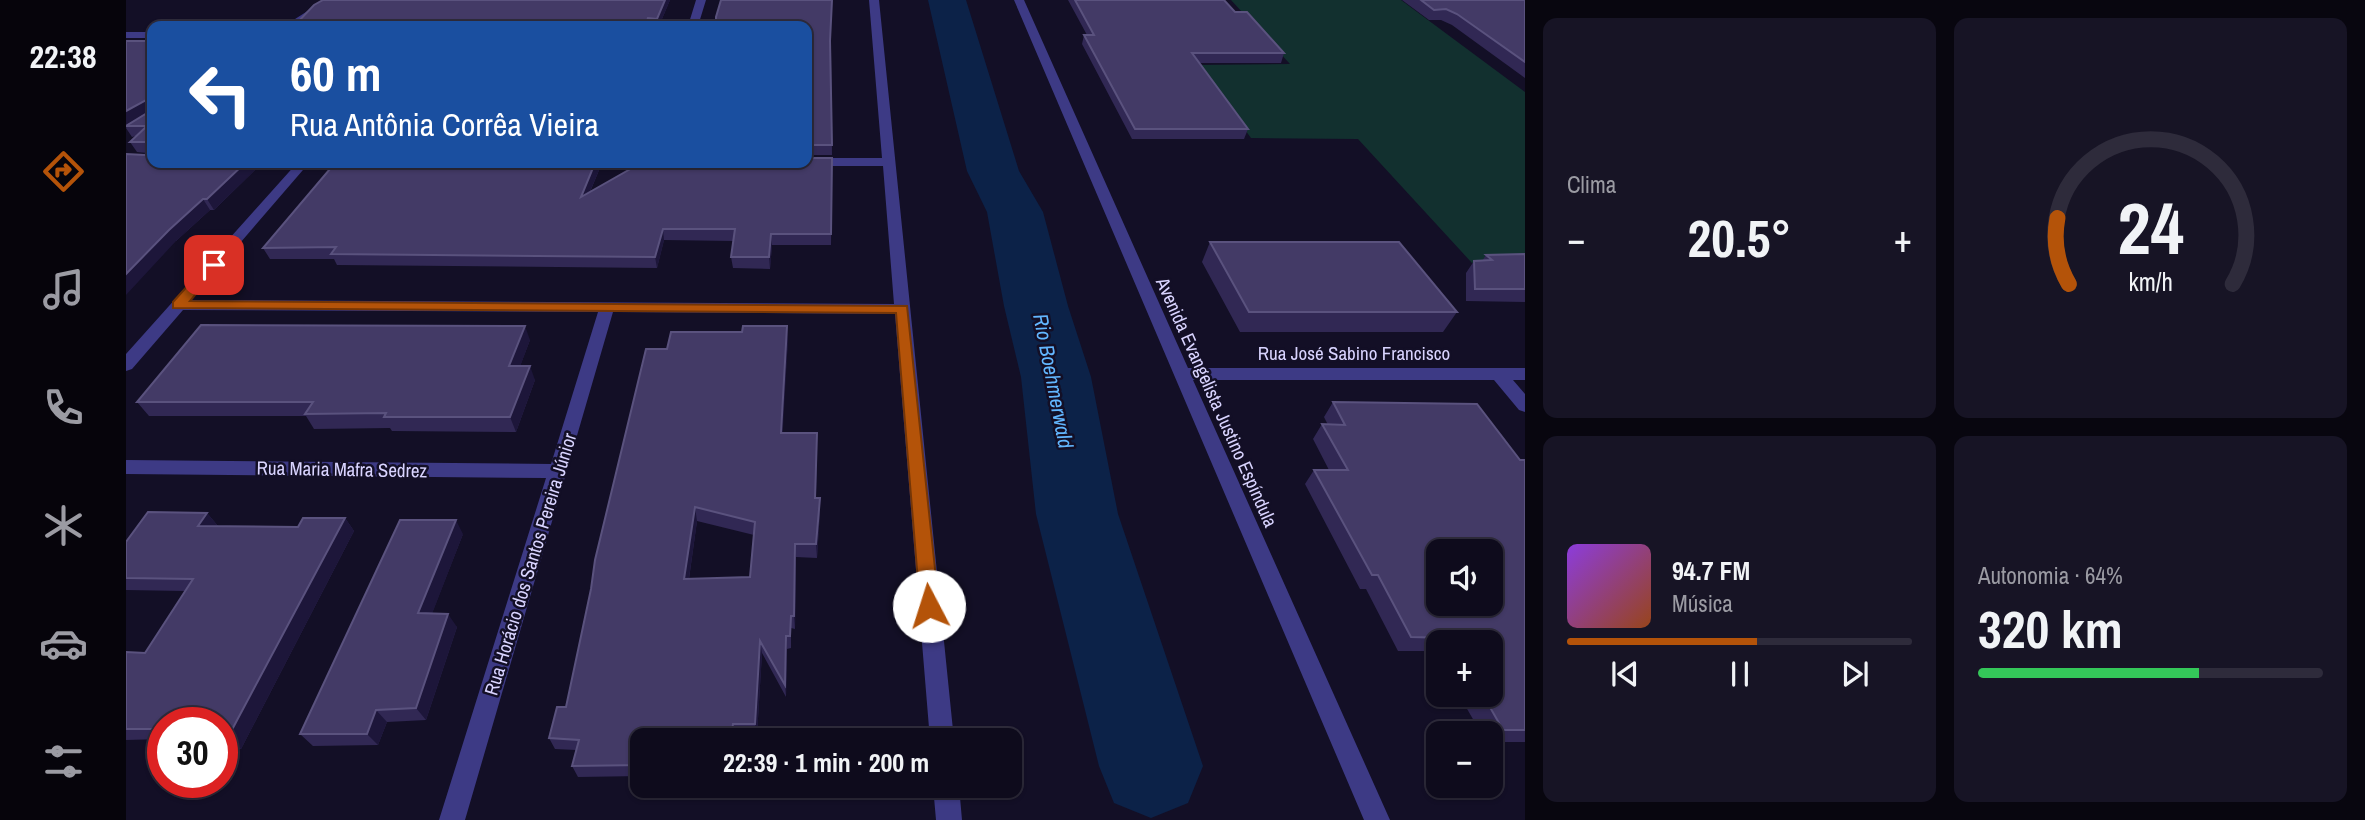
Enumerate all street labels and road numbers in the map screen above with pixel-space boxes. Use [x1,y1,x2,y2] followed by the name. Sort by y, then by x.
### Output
[1150,272,1284,531] street label: Avenida Evangelista Justino Espíndula
[1258,340,1450,366] street label: Rua José Sabino Francisco
[478,429,583,698] street label: Rua Horácio dos Santos Pereira Júnior
[256,455,428,483] street label: Rua Maria Mafra Sedrez

